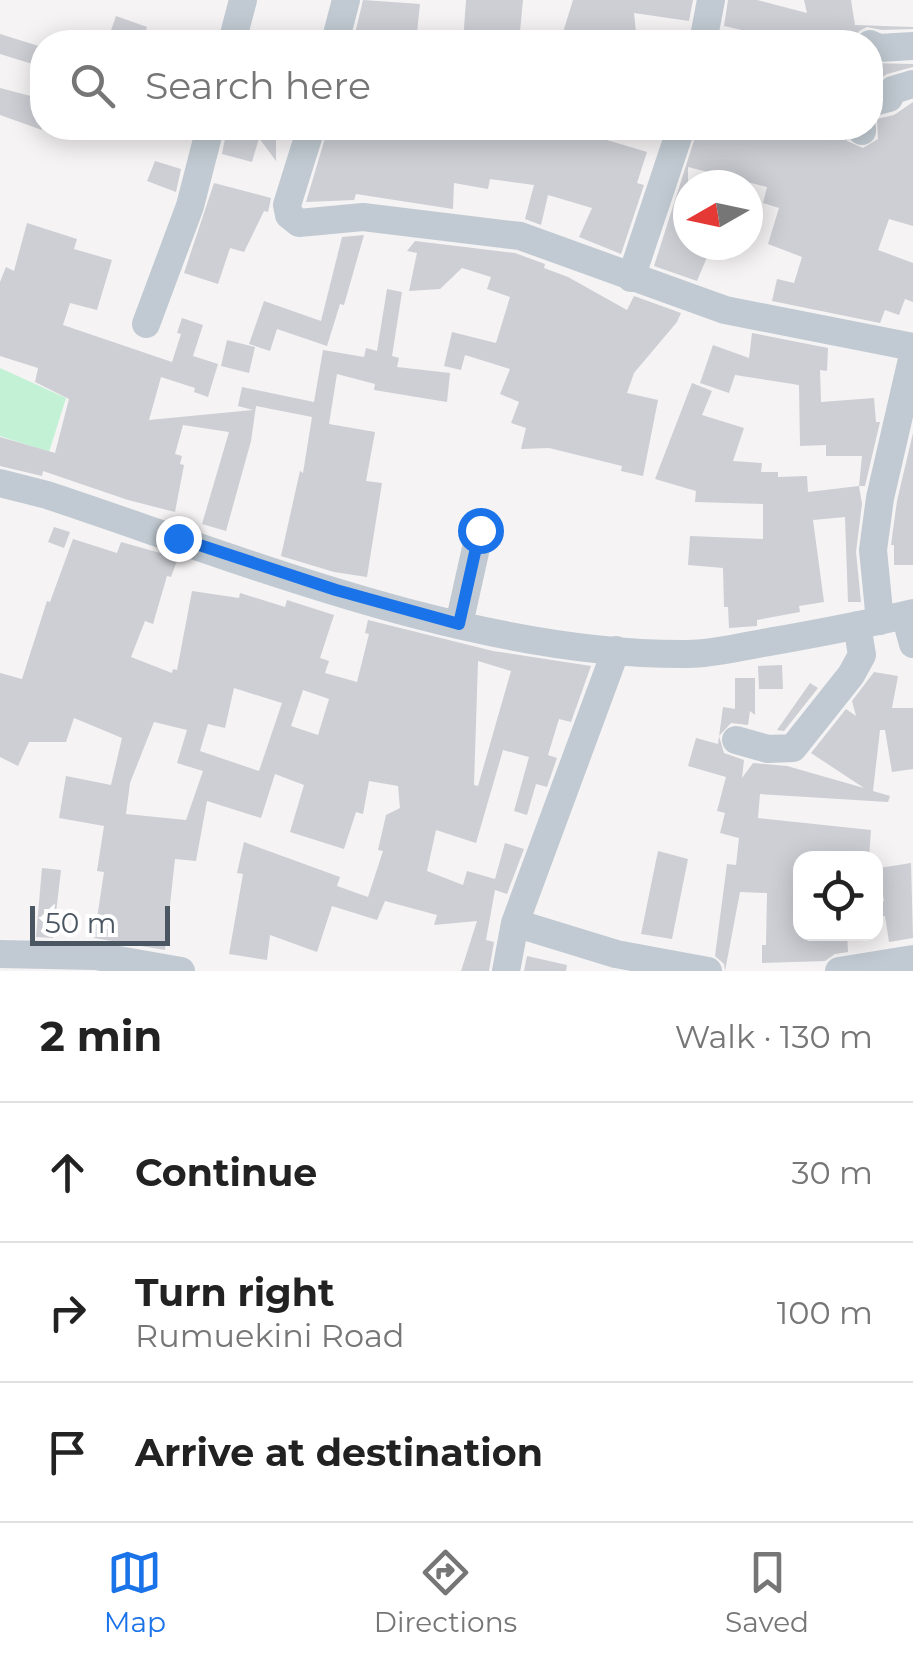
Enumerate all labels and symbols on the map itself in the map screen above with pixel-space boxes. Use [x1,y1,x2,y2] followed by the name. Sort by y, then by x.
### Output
[673,170,763,260] north arrow
[458,508,504,554] route start
[156,516,202,562] route end
[30,901,170,946] scale bar

